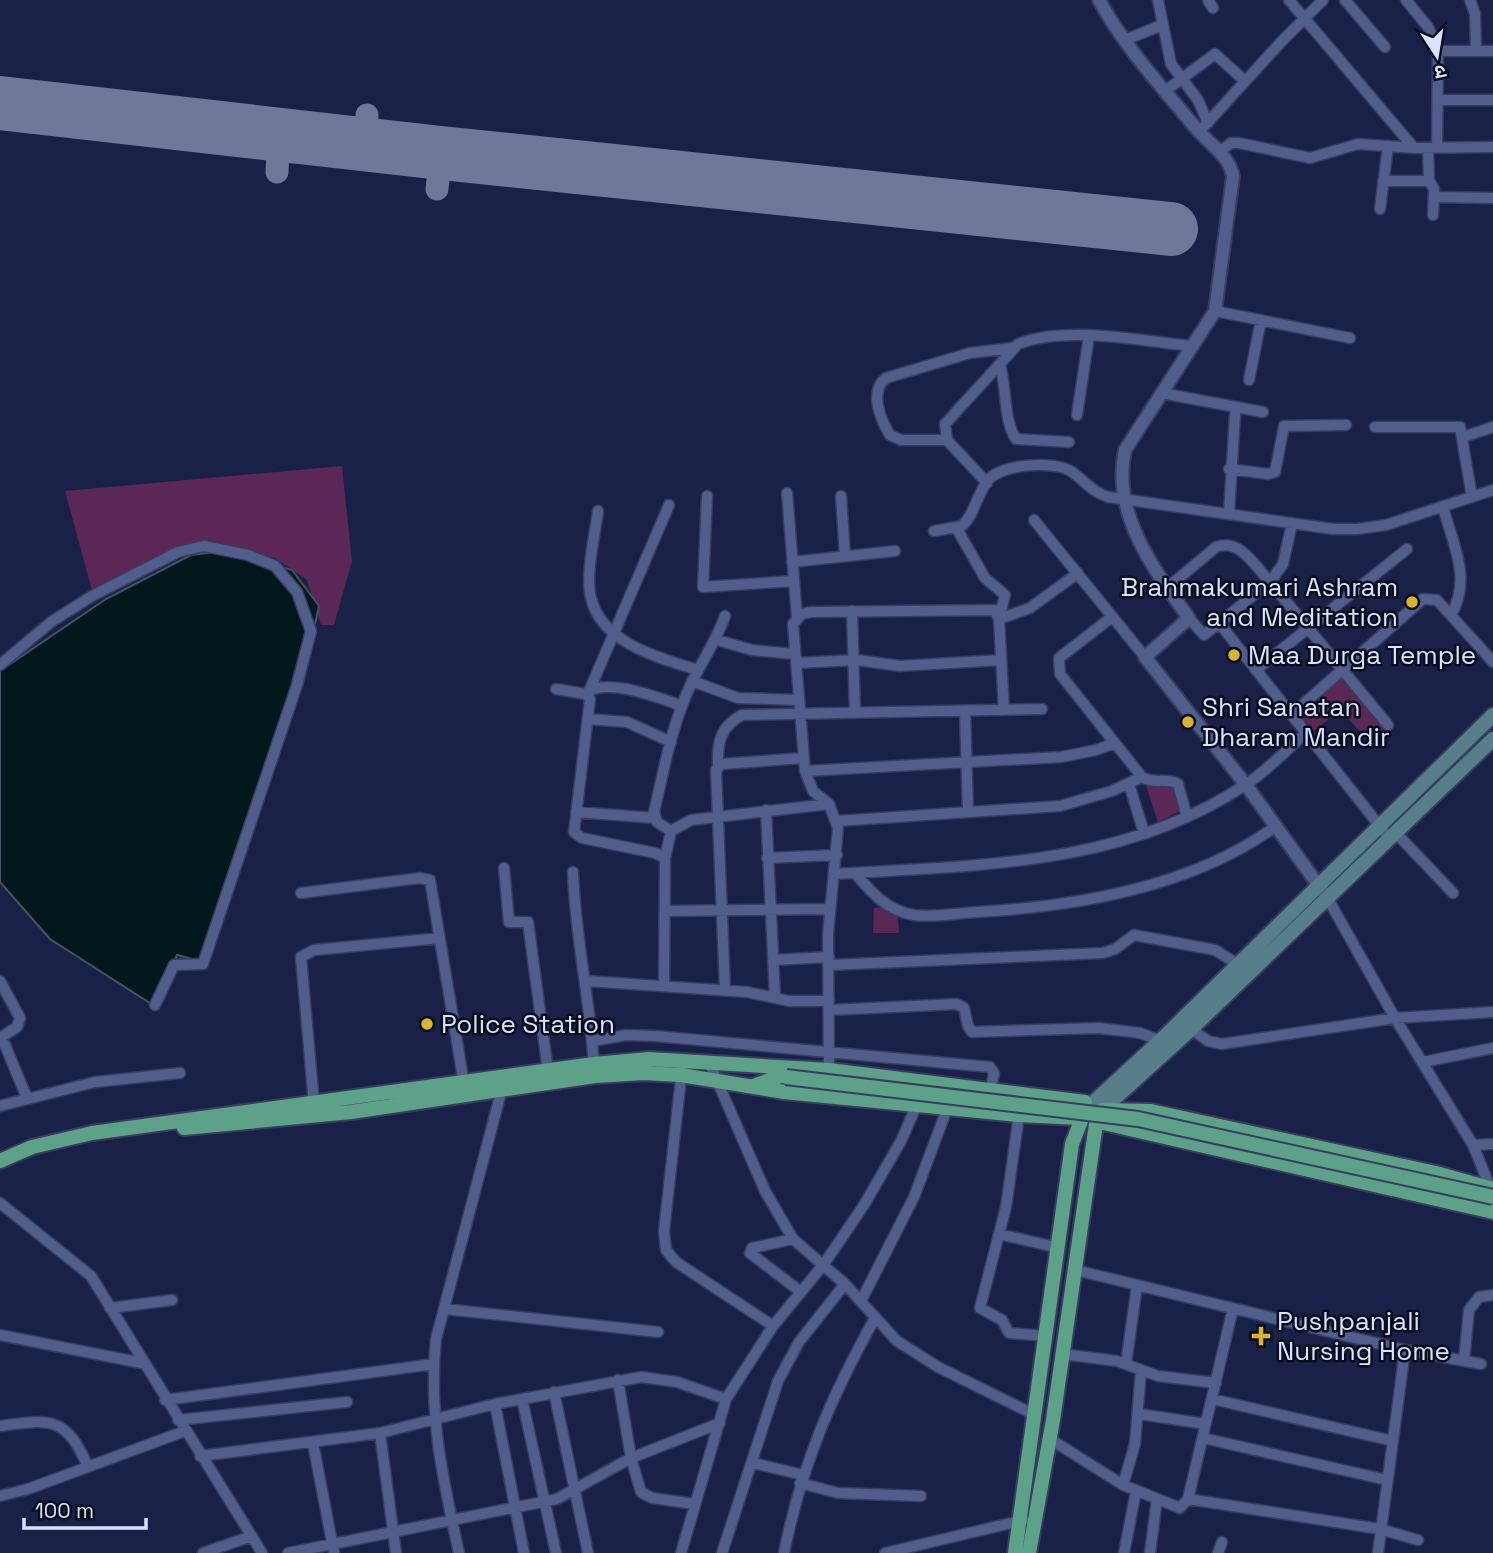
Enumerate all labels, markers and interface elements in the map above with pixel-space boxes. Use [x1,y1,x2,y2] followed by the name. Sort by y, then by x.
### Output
[1402,21,1472,91] north arrow
[1432,59,1448,86] text: उ
[1121,570,1398,634] place label: Brahmakumari Ashram and Meditation
[1404,594,1420,610] marker: Brahmakumari Ashram and Meditation
[1248,638,1476,672] place label: Maa Durga Temple
[1226,647,1242,663] marker: Maa Durga Temple
[1202,690,1390,754] place label: Shri Sanatan Dharam Mandir
[1180,714,1196,730] marker: Shri Sanatan Dharam Mandir
[441,1007,615,1041] place label: Police Station
[419,1016,435,1032] marker: Police Station
[1277,1304,1450,1368] place label: Pushpanjali Nursing Home
[1251,1326,1271,1346] marker: Pushpanjali Nursing Home
[24,1486,147,1530] scale bar
[35,1497,94,1524] text: 100 m

